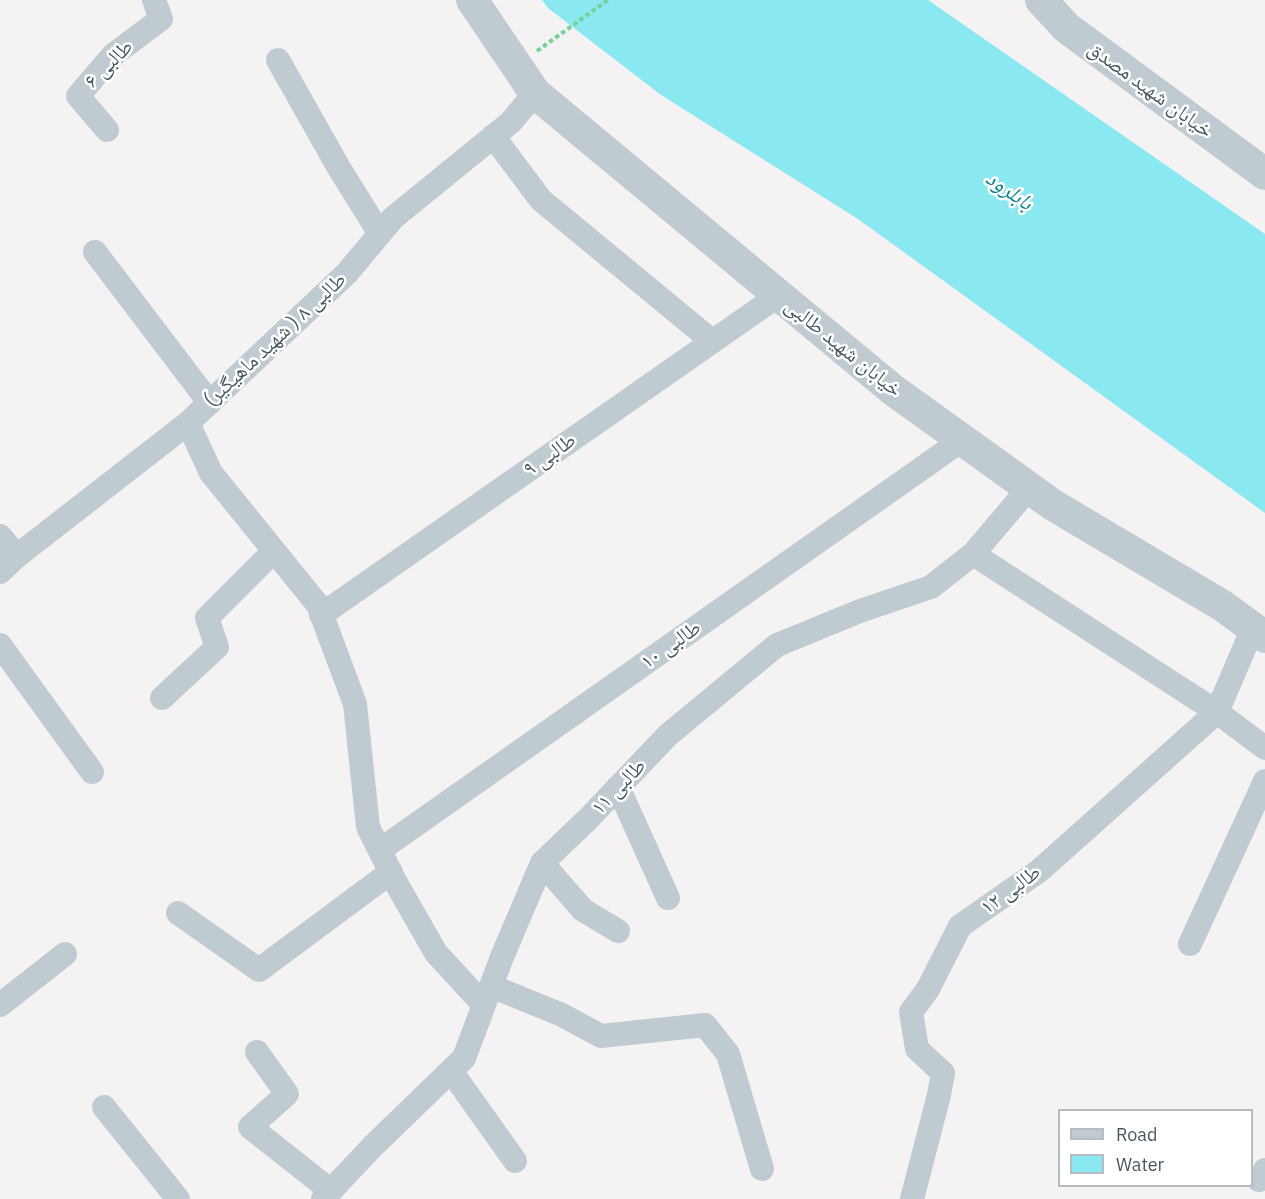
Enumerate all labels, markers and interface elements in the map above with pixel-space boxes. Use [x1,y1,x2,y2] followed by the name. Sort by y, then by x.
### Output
[79,34,139,94] street label: طالبی ۶
[1083,36,1217,144] street label: خیابان شهید مصدق
[980,165,1038,217] water label: بابلرود
[199,267,351,413] street label: طالبی ۸ ( شهید ماهیگیر)
[779,293,907,403] street label: خیابان شهید طالبی
[519,428,581,482] street label: طالبی ۹
[636,615,706,675] street label: طالبی ۱۰
[586,754,652,820] street label: طالبی ۱۱
[976,860,1046,920] street label: طالبی ۱۲
[1058,1109,1253,1187] legend
[1116,1123,1157,1146] text: Road
[1116,1153,1164,1176] text: Water

